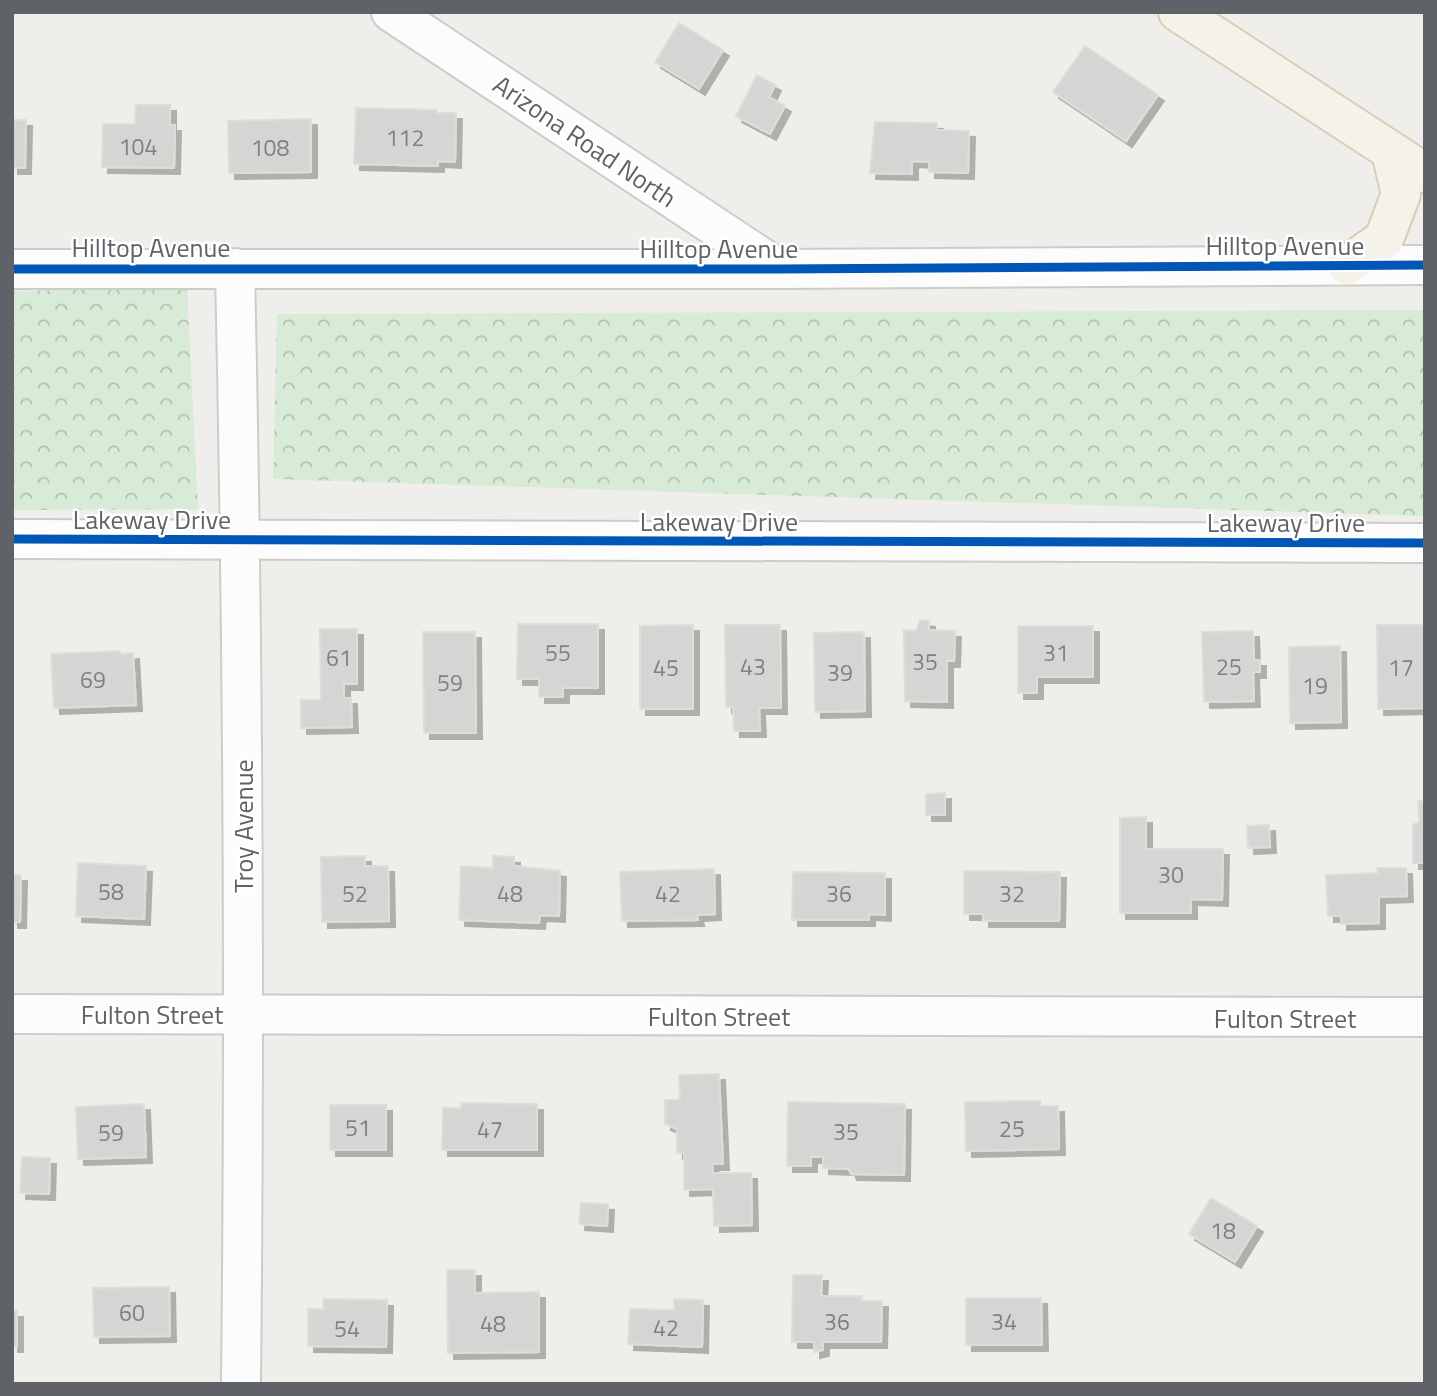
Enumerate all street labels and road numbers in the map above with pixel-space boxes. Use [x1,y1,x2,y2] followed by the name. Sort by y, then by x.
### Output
[486,65,684,217] street label: Arizona Road North
[1206,226,1364,265] street label: Hilltop Avenue
[72,228,230,267] street label: Hilltop Avenue
[640,229,798,268] street label: Hilltop Avenue
[73,500,231,539] street label: Lakeway Drive
[640,502,798,541] street label: Lakeway Drive
[1207,503,1365,542] street label: Lakeway Drive
[224,759,263,893] street label: Troy Avenue
[81,995,223,1034] street label: Fulton Street
[648,997,790,1036] street label: Fulton Street
[1214,999,1356,1038] street label: Fulton Street

